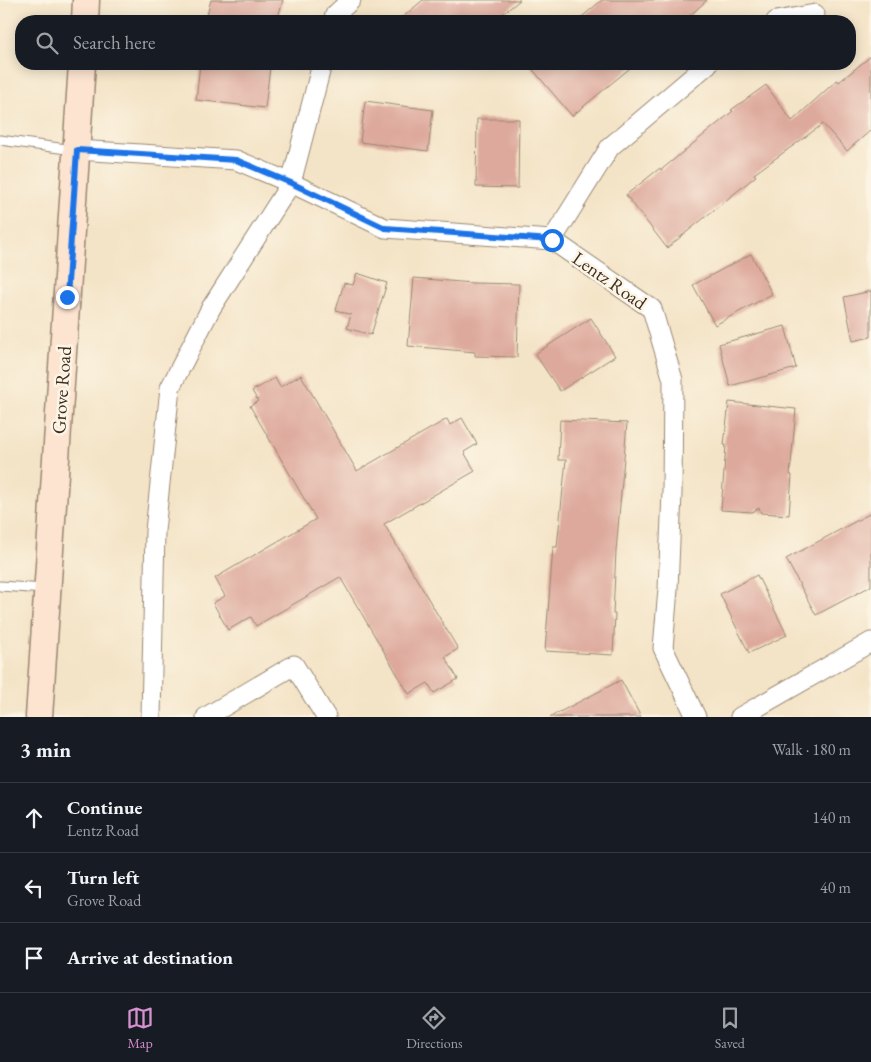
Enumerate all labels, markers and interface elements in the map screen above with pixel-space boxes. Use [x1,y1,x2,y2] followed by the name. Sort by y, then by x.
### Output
[15,15,856,70] search box
[33,29,61,57] icon: search
[73,30,155,55] text: Search here
[541,229,564,252] route start
[568,246,652,315] street label: Lentz Road
[56,286,79,309] route end
[46,345,77,435] street label: Grove Road
[20,736,71,763] text: 3 min
[772,739,851,760] text: Walk · 180 m
[67,795,142,820] text: Continue
[20,804,48,832] icon: ahead
[812,807,851,828] text: 140 m
[67,820,139,841] text: Lentz Road
[67,865,139,890] text: Turn left
[20,874,48,902] icon: left
[820,877,851,898] text: 40 m
[67,890,141,911] text: Grove Road
[20,944,48,972] icon: arrive
[67,945,233,970] text: Arrive at destination
[126,1004,154,1052] tab: Map
[406,1004,463,1052] tab: Directions
[715,1004,745,1052] tab: Saved

